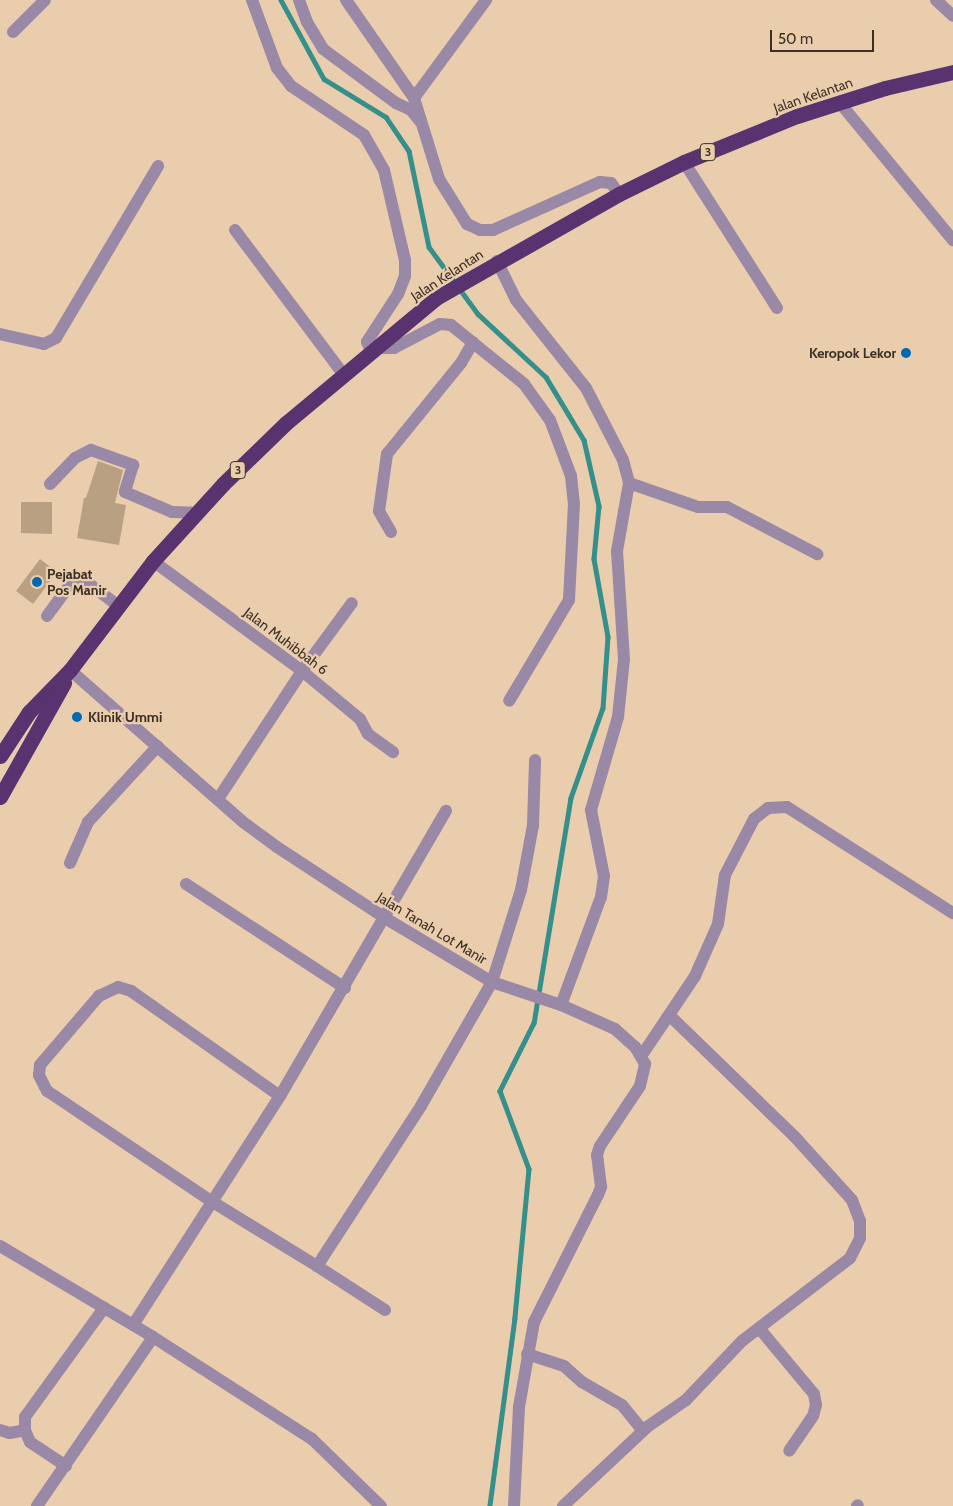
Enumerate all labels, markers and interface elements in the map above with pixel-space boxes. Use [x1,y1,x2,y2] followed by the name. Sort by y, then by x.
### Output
[773,20,877,52] scale bar
[778,30,813,48] text: 50 m
[771,74,855,116] street label: Jalan Kelantan
[699,142,717,162] road number: 3
[408,245,486,305] street label: Jalan Kelantan
[809,345,896,361] place label: Keropok Lekor
[900,347,912,359] marker: Keropok Lekor
[229,460,247,480] road number: 3
[47,566,106,598] place label: Pejabat Pos Manir
[31,576,43,588] marker: Pejabat Pos Manir
[241,604,331,678] street label: Jalan Muhibbah 6
[88,709,162,725] place label: Klinik Ummi
[70,710,84,724] marker: Klinik Ummi
[374,889,490,967] street label: Jalan Tanah Lot Manir

